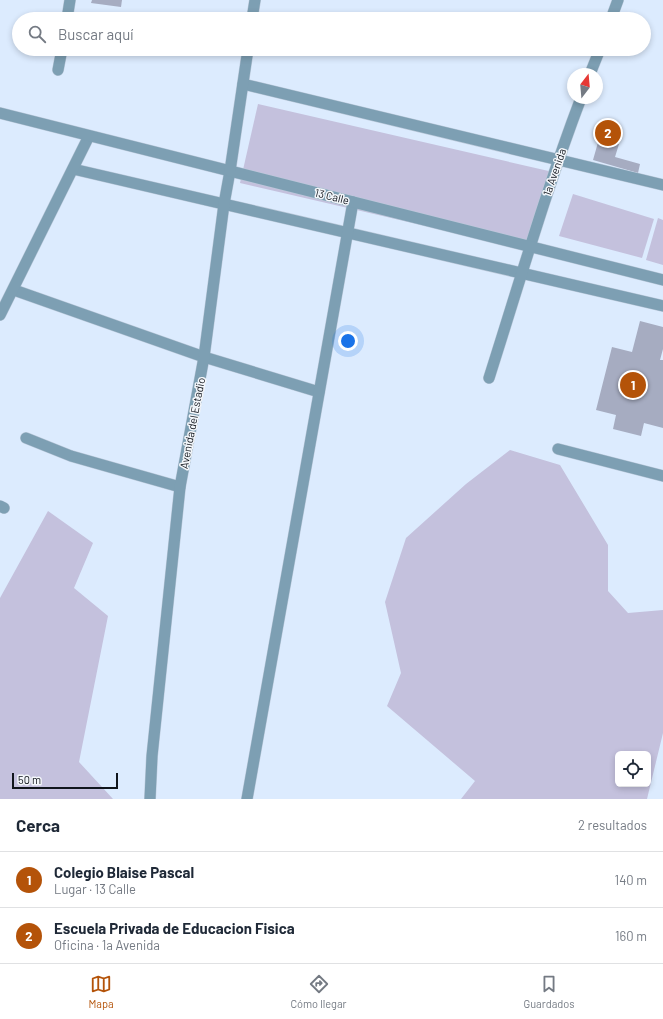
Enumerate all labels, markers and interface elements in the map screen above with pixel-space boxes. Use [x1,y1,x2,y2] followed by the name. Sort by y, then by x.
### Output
[12,12,651,56] search box
[26,23,48,45] icon: search
[58,25,134,43] text: Buscar aquí
[567,68,603,104] north arrow
[595,118,621,148] pin: 2
[540,147,568,197] street label: 1a Avenida
[314,185,351,207] street label: 13 Calle
[338,331,358,351] your location
[620,370,646,400] pin: 1
[177,376,207,470] street label: Avenida del Estadio
[615,751,651,787] map controls
[615,751,651,787] button: locate
[12,771,118,790] scale bar
[18,773,41,786] text: 50 m
[16,815,60,835] text: Cerca
[578,817,647,833] text: 2 resultados
[54,863,194,881] text: Colegio Blaise Pascal
[27,872,31,888] text: 1
[615,872,647,888] text: 140 m
[54,881,136,897] text: Lugar · 13 Calle
[54,919,295,937] text: Escuela Privada de Educacion Fisica
[25,928,33,944] text: 2
[615,928,647,944] text: 160 m
[54,937,160,953] text: Oficina · 1a Avenida
[88,973,114,1010] tab: Mapa
[290,973,347,1010] tab: Cómo llegar
[523,973,575,1010] tab: Guardados

